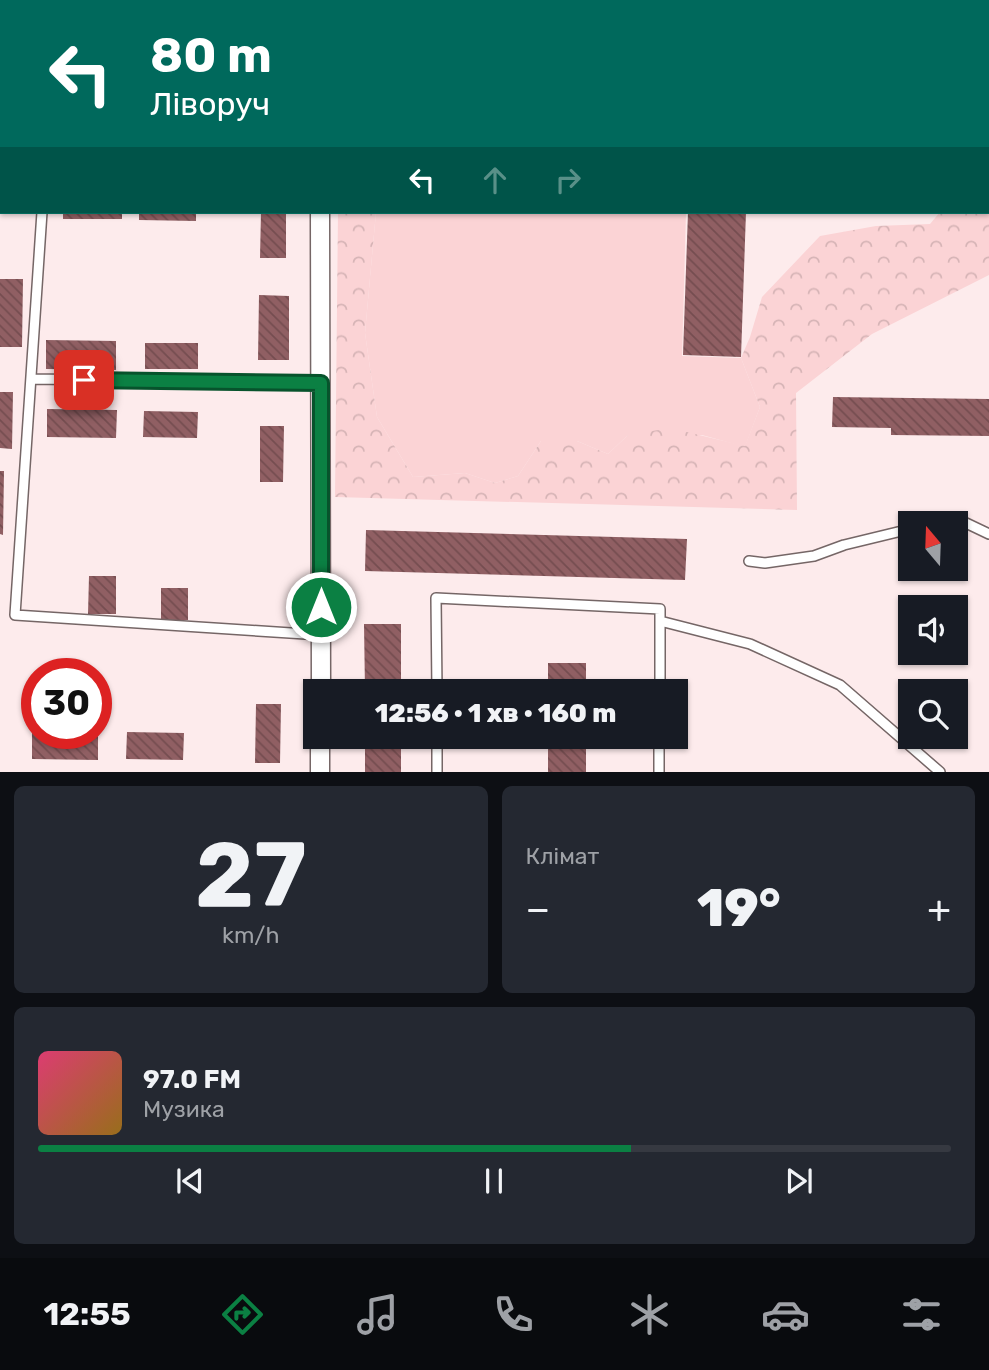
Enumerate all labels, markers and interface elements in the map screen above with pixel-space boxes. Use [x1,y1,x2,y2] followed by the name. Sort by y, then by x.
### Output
[150,26,272,84] text: 80 m
[35,28,126,119] icon: left
[150,85,270,123] text: Ліворуч
[403,161,441,199] icon: left
[476,161,514,199] icon: ahead
[549,161,587,199] icon: right
[54,350,114,410] pin
[65,361,103,399] icon: arrive
[898,511,968,581] north arrow
[898,511,968,749] map controls
[284,570,358,644] position arrow
[898,595,968,665] button: sound
[21,658,112,749] speed limit sign: 30
[898,679,968,749] button: search
[375,698,616,729] text: 12:56 · 1 хв · 160 m
[195,821,306,929] text: 27
[526,842,599,870] text: Клімат
[697,877,781,939] text: 19°
[526,886,550,932] text: −
[927,886,951,932] text: +
[222,921,279,949] text: km/h
[143,1064,241,1095] text: 97.0 FM
[143,1095,225,1123] text: Музика
[171,1162,209,1200] icon: previous
[475,1162,513,1200] icon: pause
[780,1162,818,1200] icon: next
[218,1290,267,1339] icon: directions
[353,1290,402,1339] icon: music
[489,1290,538,1339] icon: phone
[625,1290,674,1339] icon: climate
[761,1290,810,1339] icon: car
[897,1290,946,1339] icon: filters
[43,1295,131,1333] text: 12:55

